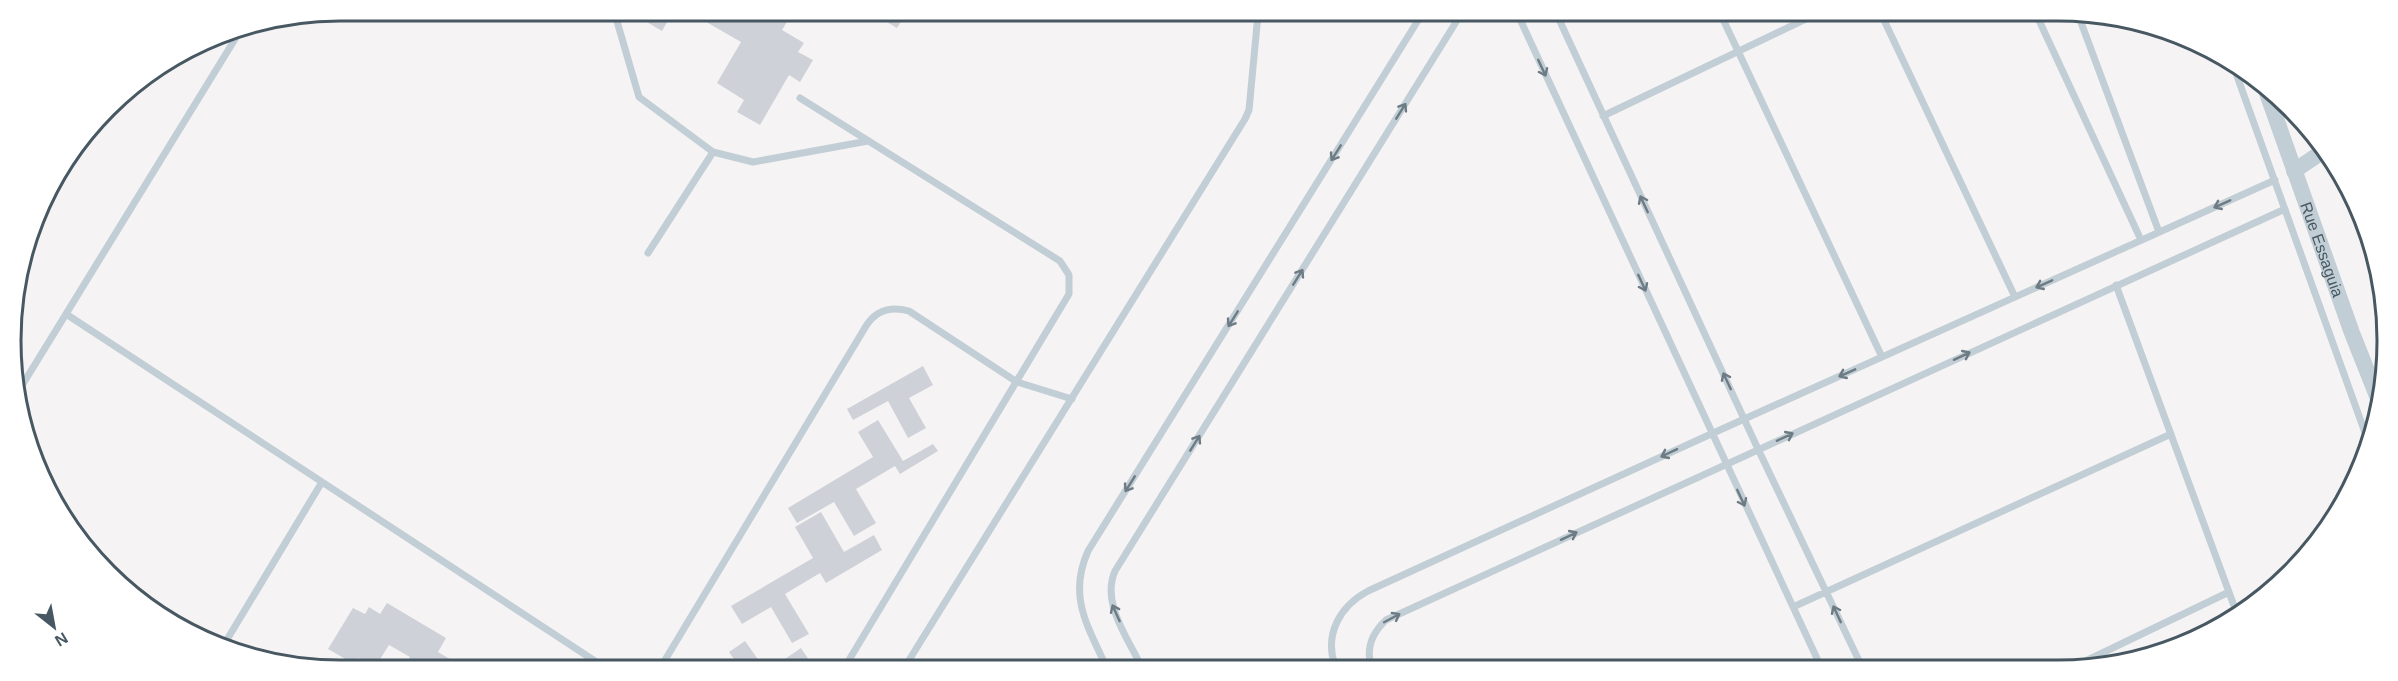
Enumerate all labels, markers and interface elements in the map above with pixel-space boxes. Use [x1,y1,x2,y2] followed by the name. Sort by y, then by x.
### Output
[1537,58,1549,76] one-way arrow
[1395,103,1408,120] one-way arrow
[1330,144,1342,161] one-way arrow
[1638,196,1650,214] one-way arrow
[2213,199,2231,210] one-way arrow
[2298,200,2347,299] street label: Rue Essaguia
[1293,269,1305,286] one-way arrow
[1636,274,1648,292] one-way arrow
[2035,279,2053,290] one-way arrow
[1226,310,1238,327] one-way arrow
[1952,349,1970,361] one-way arrow
[1838,367,1856,379] one-way arrow
[1720,373,1732,391] one-way arrow
[1775,431,1793,442] one-way arrow
[1190,435,1202,452] one-way arrow
[1661,447,1679,459] one-way arrow
[1123,475,1135,492] one-way arrow
[1736,489,1748,507] one-way arrow
[1560,529,1578,541] one-way arrow
[24,597,84,657] north arrow
[1110,604,1121,622] one-way arrow
[1831,606,1843,624] one-way arrow
[1383,612,1400,624] one-way arrow
[52,629,71,650] text: N

